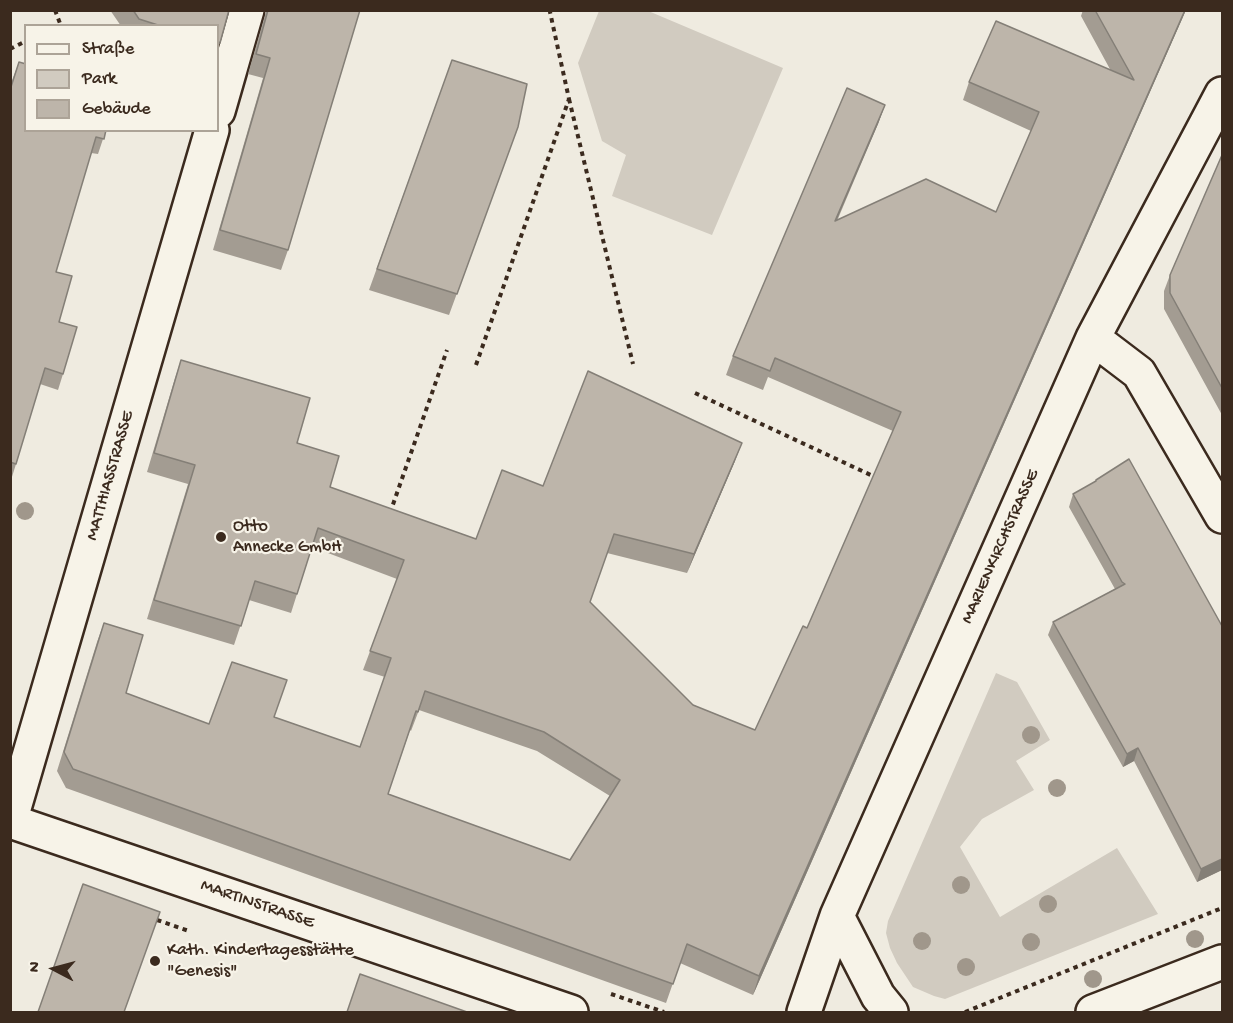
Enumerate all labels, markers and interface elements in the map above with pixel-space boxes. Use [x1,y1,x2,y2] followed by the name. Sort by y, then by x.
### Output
[24,24,219,132] legend
[82,39,134,60] text: Straße
[82,69,116,90] text: Park
[82,99,150,120] text: Gebäude
[82,409,140,543] street label: MATTHIASSTRASSE
[957,466,1045,628] street label: MARIENKIRCHSTRASSE
[233,516,342,558] place label: Otto Annecke GmbH
[214,530,228,544] marker: Otto Annecke GmbH
[197,875,317,935] street label: MARTINSTRASSE
[24,939,84,999] north arrow
[167,940,354,982] place label: Kath. Kindertagesstätte "Genesis"
[148,954,162,968] marker: Kath. Kindertagesstätte "Genesis"
[26,961,46,973] text: N

